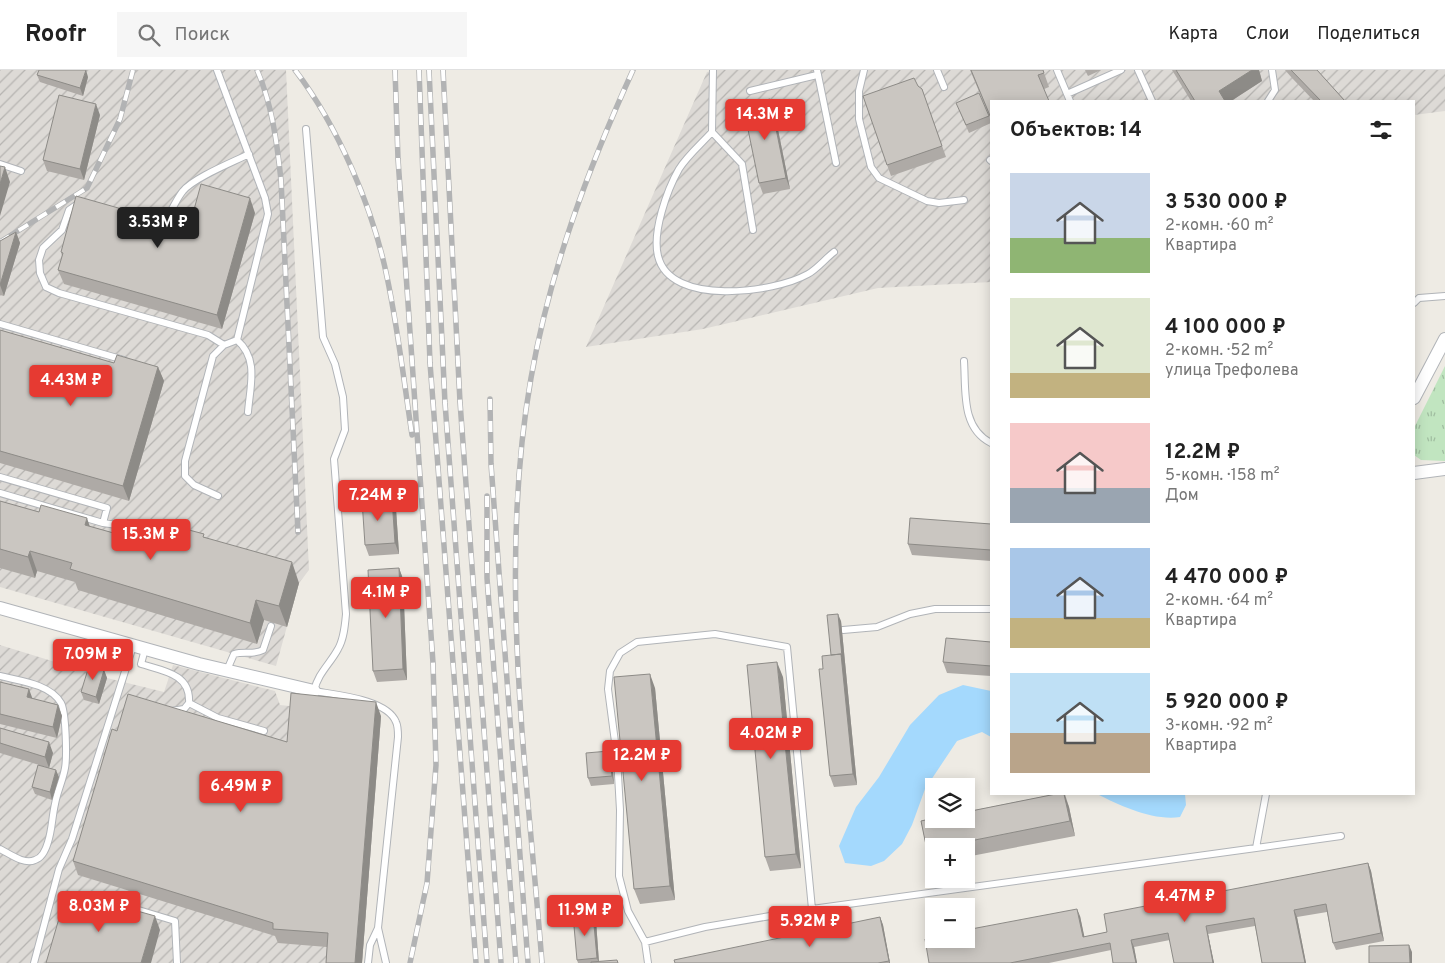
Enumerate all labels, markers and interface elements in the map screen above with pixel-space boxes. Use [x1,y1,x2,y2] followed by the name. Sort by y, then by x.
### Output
[117,12,467,57] search box
[25,20,87,50] text: Roofr
[135,21,163,49] icon: search
[175,23,230,47] text: Поиск
[1168,23,1218,46] text: Карта
[1246,23,1289,46] text: Слои
[1317,23,1420,46] text: Поделиться
[719,98,811,141] pin: 14.3M ₽
[736,105,794,125] text: 14.3M ₽
[1367,116,1395,144] icon: filters
[1010,117,1142,144] text: Объектов: 14
[1165,189,1288,216] text: 3 530 000 ₽
[1050,193,1110,253] icon: home
[112,206,204,249] pin: 3.53M ₽
[128,213,188,233] text: 3.53M ₽
[1165,216,1274,236] text: 2-комн. · 60 m²
[1165,236,1237,256] text: Квартира
[1165,314,1286,341] text: 4 100 000 ₽
[1050,318,1110,378] icon: home
[1165,341,1273,361] text: 2-комн. · 52 m²
[1165,361,1298,381] text: улица Трефолева
[25,364,117,407] pin: 4.43M ₽
[40,371,102,391] text: 4.43M ₽
[1165,439,1240,466] text: 12.2M ₽
[1050,443,1110,503] icon: home
[1165,466,1280,486] text: 5-комн. · 158 m²
[332,480,424,522] pin: 7.24M ₽
[349,486,407,506] text: 7.24M ₽
[1165,486,1199,506] text: Дом
[105,518,197,561] pin: 15.3M ₽
[122,525,180,545] text: 15.3M ₽
[1165,564,1288,591] text: 4 470 000 ₽
[1050,568,1110,628] icon: home
[345,576,427,619] pin: 4.1M ₽
[362,583,410,603] text: 4.1M ₽
[1165,591,1273,611] text: 2-комн. · 64 m²
[1165,611,1237,631] text: Квартира
[47,638,139,681] pin: 7.09M ₽
[64,645,122,665] text: 7.09M ₽
[1165,689,1289,716] text: 5 920 000 ₽
[1050,693,1110,753] icon: home
[1165,716,1273,736] text: 3-комн. · 92 m²
[725,718,817,760] pin: 4.02M ₽
[740,724,802,744] text: 4.02M ₽
[1165,736,1237,756] text: Квартира
[596,740,688,782] pin: 12.2M ₽
[613,746,671,766] text: 12.2M ₽
[195,770,287,813] pin: 6.49M ₽
[210,777,272,797] text: 6.49M ₽
[925,778,975,948] map controls
[925,778,975,828] button: layers
[925,838,975,888] button: +
[1139,880,1231,923] pin: 4.47M ₽
[1155,887,1215,907] text: 4.47M ₽
[53,890,145,933] pin: 8.03M ₽
[539,894,631,937] pin: 11.9M ₽
[68,897,130,917] text: 8.03M ₽
[925,898,975,948] button: −
[558,901,612,921] text: 11.9M ₽
[764,906,856,948] pin: 5.92M ₽
[780,912,840,932] text: 5.92M ₽

